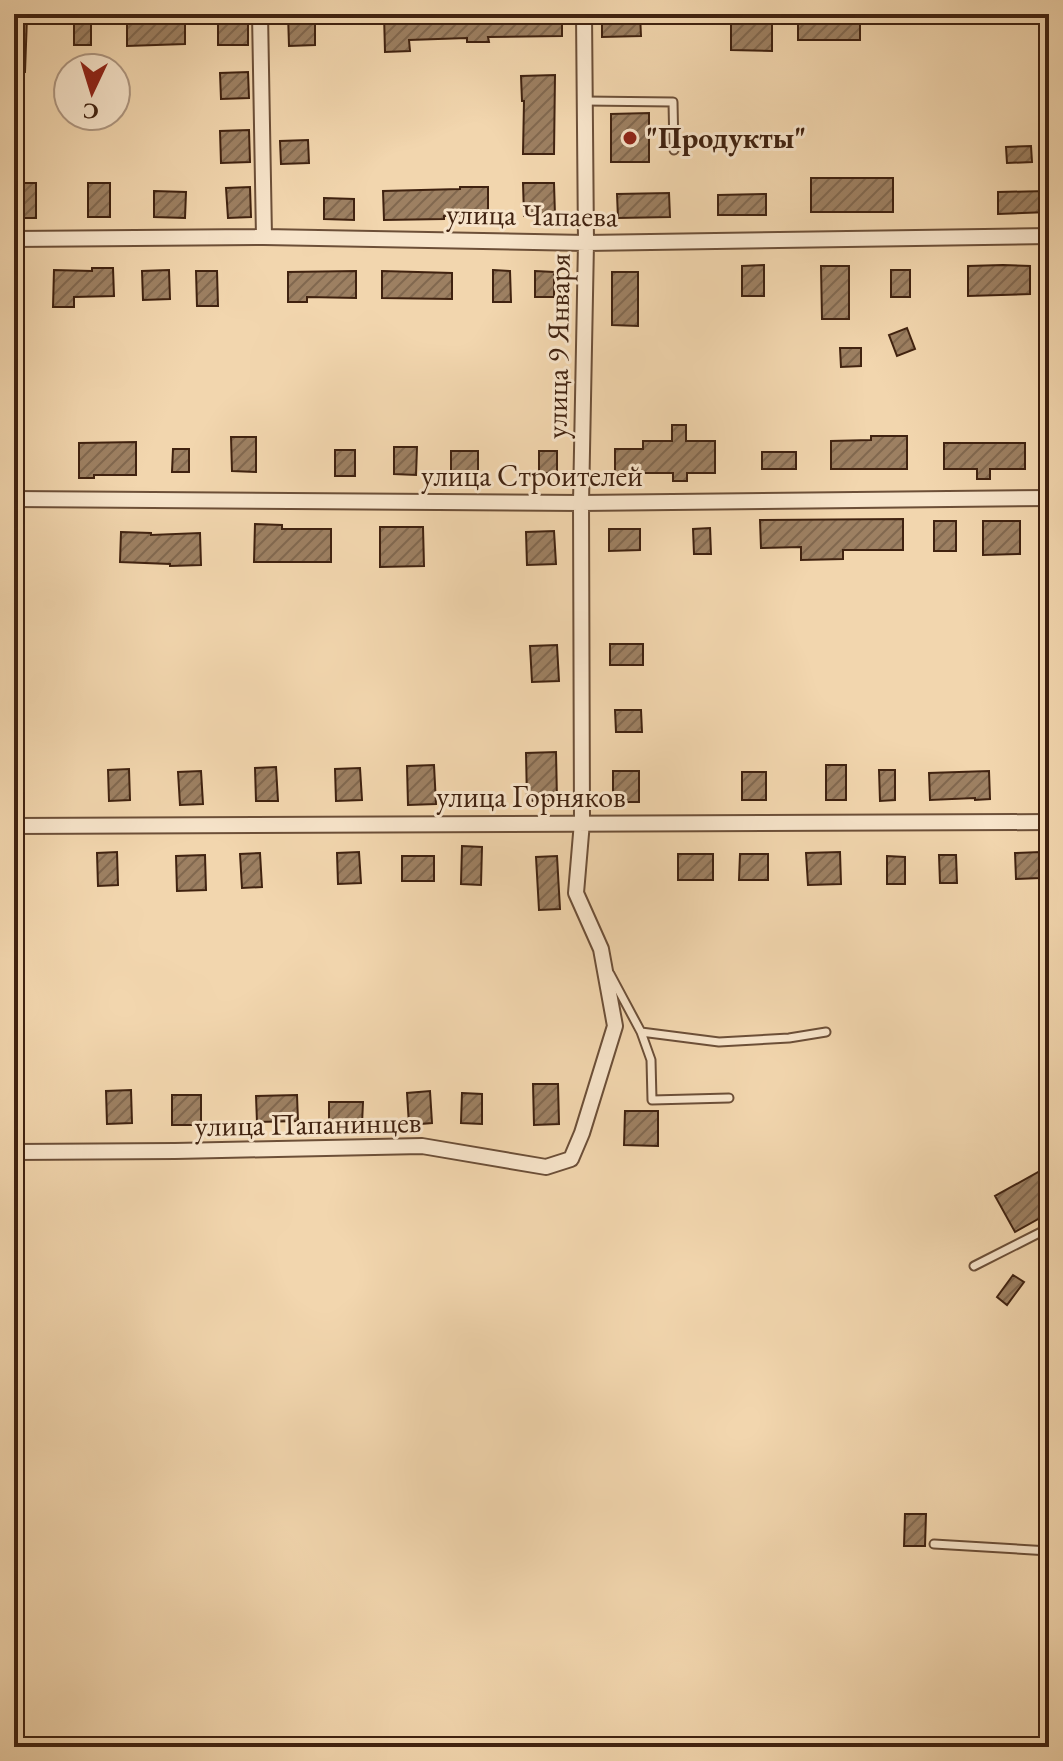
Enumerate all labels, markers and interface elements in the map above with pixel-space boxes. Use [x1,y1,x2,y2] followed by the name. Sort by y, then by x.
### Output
[52,52,132,132] north arrow
[82,96,99,126] text: С
[646,118,806,157] place label: "Продукты"
[621,129,639,147] marker: "Продукты"
[446,194,618,235] street label: улица Чапаева
[536,253,579,439] street label: улица 9 Января
[421,456,643,495] street label: улица Строителей
[436,777,626,816] street label: улица Горняков
[194,1102,422,1145] street label: улица Папанинцев

